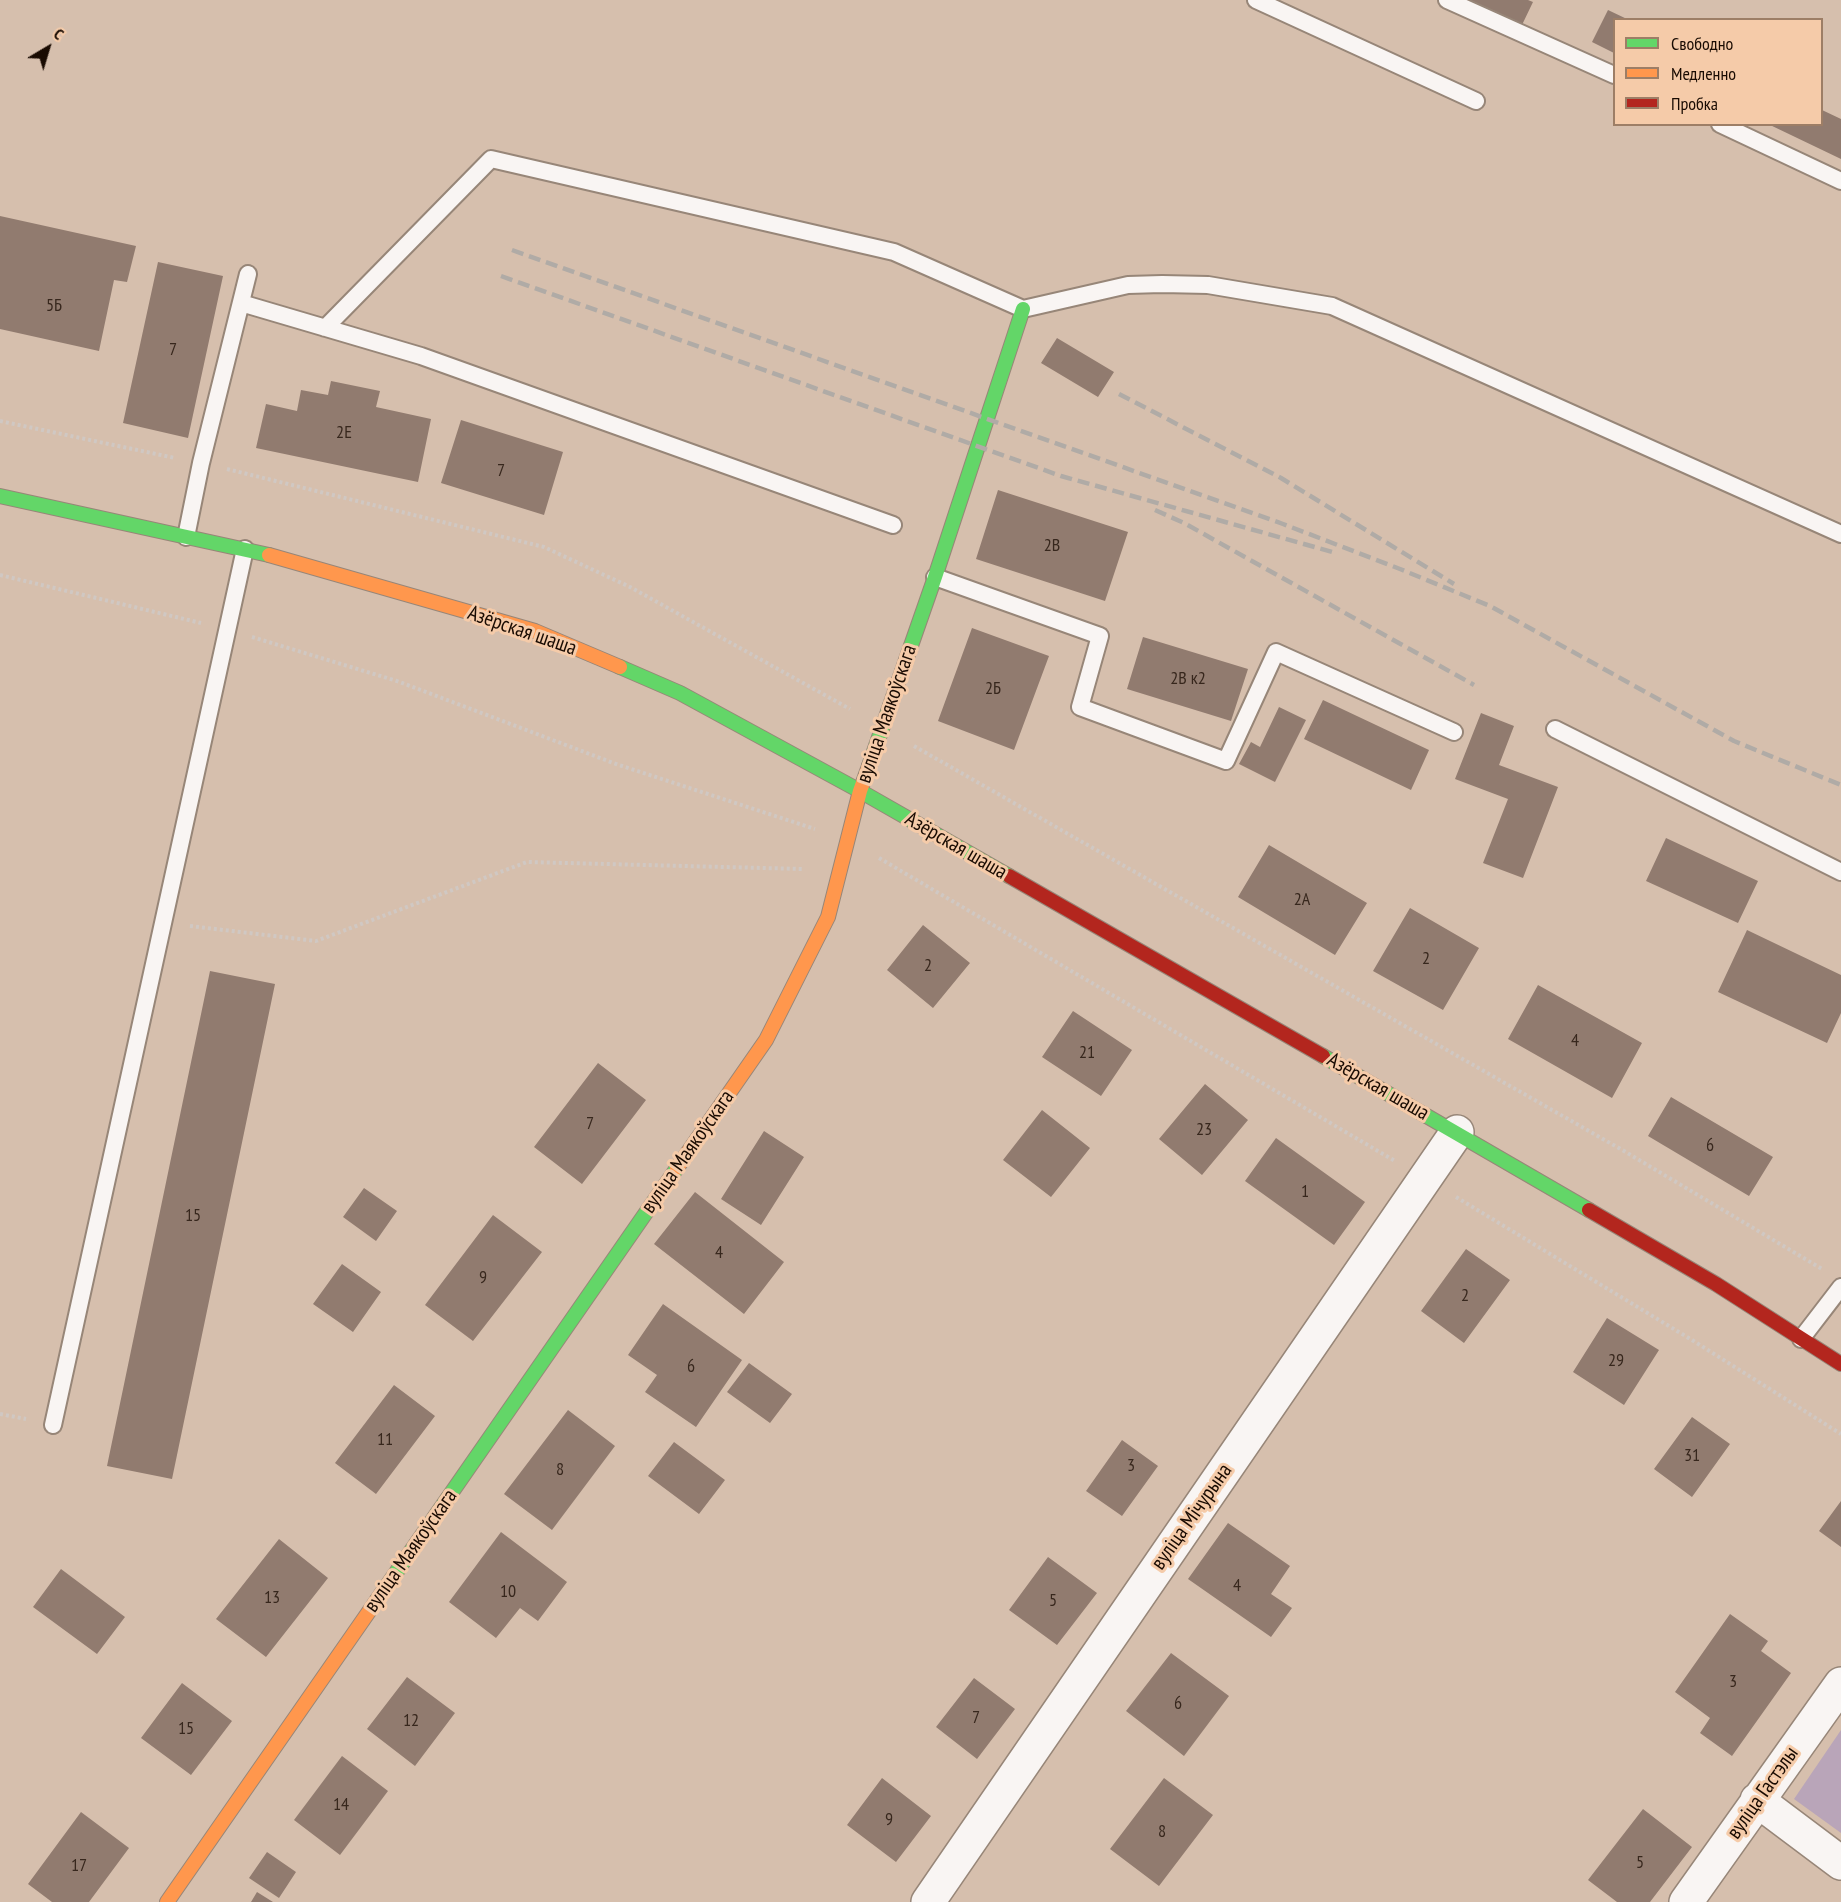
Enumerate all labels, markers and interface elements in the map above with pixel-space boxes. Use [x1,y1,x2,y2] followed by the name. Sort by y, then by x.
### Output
[18,18,78,78] north arrow
[1613,18,1823,126] legend
[50,24,68,44] text: С
[1671,32,1733,55] text: Свободно
[1671,62,1736,85] text: Медленно
[1671,92,1718,115] text: Пробка
[46,295,62,317] house number: 5Б
[169,339,177,361] house number: 7
[336,422,352,444] house number: 2Е
[497,460,505,482] house number: 7
[1044,535,1060,557] house number: 2В
[464,601,580,661] street label: Азёрская шаша
[852,642,922,786] street label: вуліца Маякоўскага
[1170,668,1206,690] house number: 2В к2
[985,678,1001,700] house number: 2Б
[901,807,1011,885] street label: Азёрская шаша
[1294,889,1310,911] house number: 2А
[1422,948,1430,970] house number: 2
[924,955,932,977] house number: 2
[1571,1030,1579,1052] house number: 4
[1079,1042,1095,1064] house number: 21
[1323,1048,1433,1126] street label: Азёрская шаша
[636,1086,740,1218] street label: вуліца Маякоўскага
[586,1113,594,1135] house number: 7
[1196,1119,1212,1141] house number: 23
[1706,1135,1714,1157] house number: 6
[1301,1181,1309,1203] house number: 1
[185,1205,201,1227] house number: 15
[715,1242,723,1264] house number: 4
[479,1267,487,1289] house number: 9
[1461,1285,1469,1307] house number: 2
[1608,1350,1624,1372] house number: 29
[687,1356,695,1378] house number: 6
[377,1429,393,1451] house number: 11
[1684,1445,1700,1467] house number: 31
[1127,1455,1135,1477] house number: 3
[556,1459,564,1481] house number: 8
[1146,1459,1238,1575] street label: вуліца Мічурына
[359,1485,463,1617] street label: вуліца Маякоўскага
[1233,1575,1241,1597] house number: 4
[500,1581,516,1603] house number: 10
[264,1587,280,1609] house number: 13
[1049,1590,1057,1612] house number: 5
[1729,1671,1737,1693] house number: 3
[1174,1693,1182,1715] house number: 6
[972,1707,980,1729] house number: 7
[403,1710,419,1732] house number: 12
[178,1718,194,1740] house number: 15
[1722,1742,1804,1844] street label: вуліца Гастэлы
[333,1794,349,1816] house number: 14
[885,1809,893,1831] house number: 9
[1158,1821,1166,1843] house number: 8
[1636,1852,1644,1874] house number: 5
[71,1855,87,1877] house number: 17

